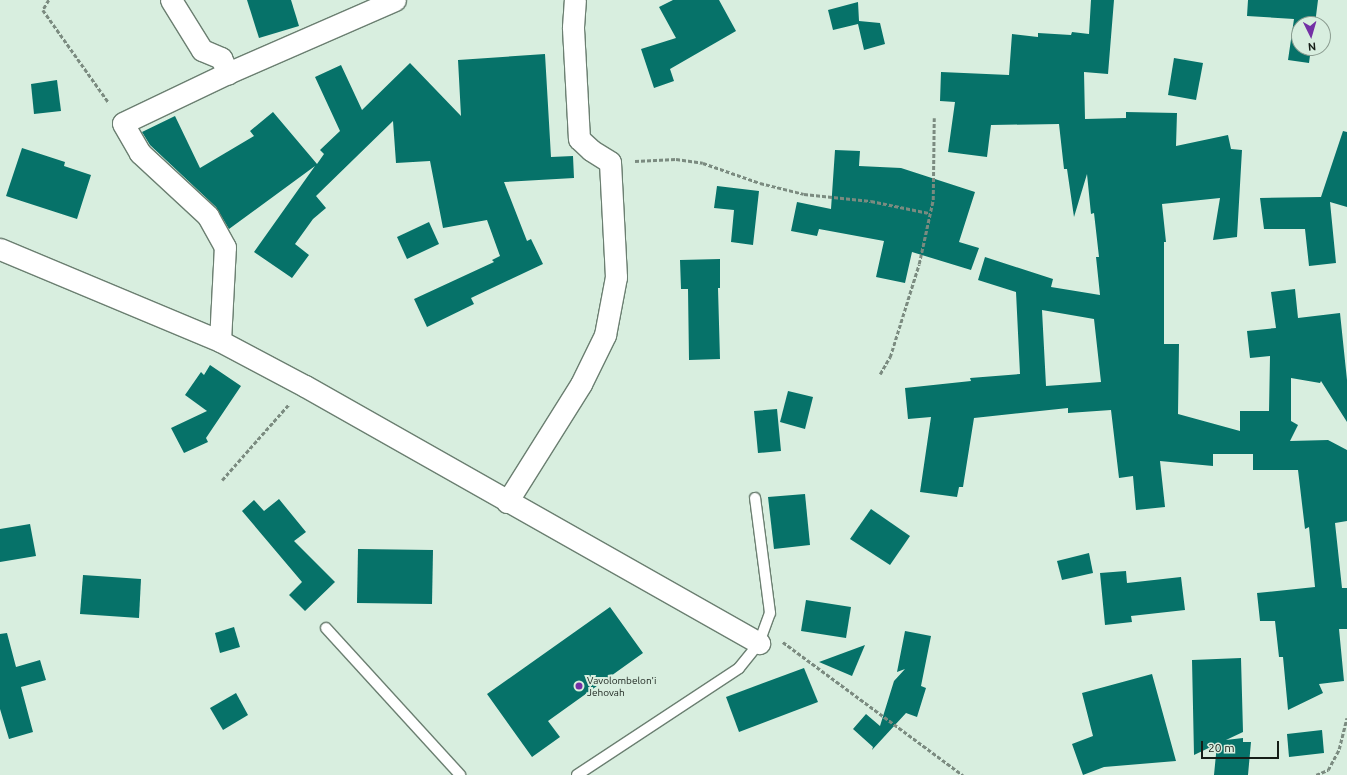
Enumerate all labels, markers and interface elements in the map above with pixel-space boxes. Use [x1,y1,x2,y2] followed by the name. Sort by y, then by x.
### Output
[1291,16,1331,56] north arrow
[1307,41,1317,53] text: N
[587,674,656,698] place label: Vavolombelon'i Jehovah
[574,681,584,691] marker: Vavolombelon'i Jehovah
[1203,733,1281,759] scale bar
[1208,741,1235,754] text: 20 m

